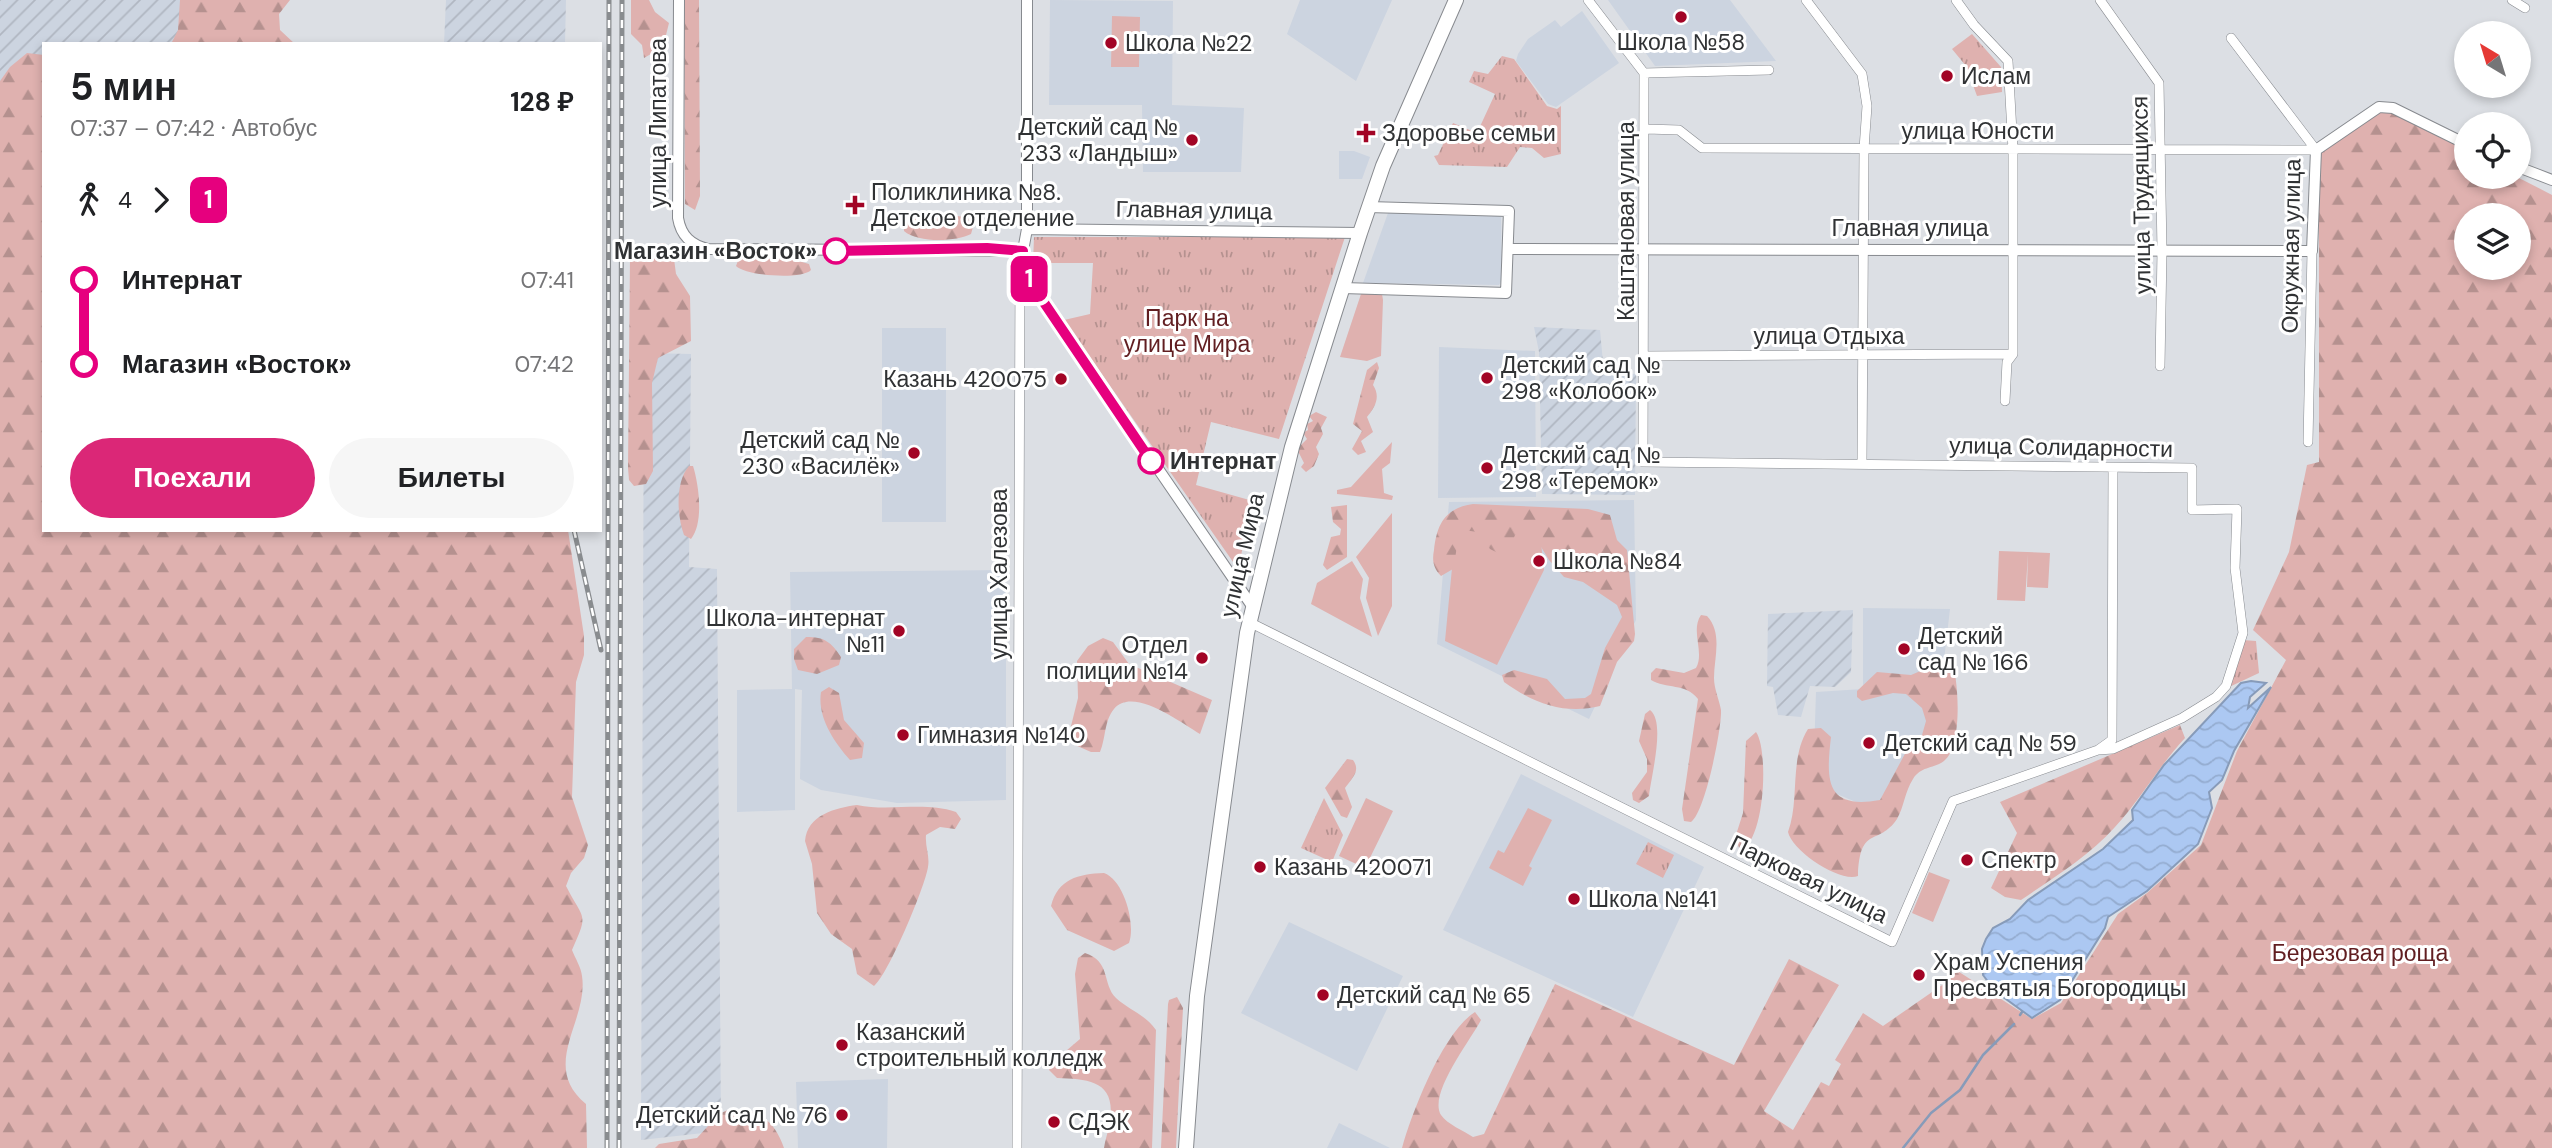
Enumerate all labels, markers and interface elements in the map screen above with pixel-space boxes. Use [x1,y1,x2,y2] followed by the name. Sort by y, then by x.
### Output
[1673,9,1689,25] marker: Школа №58
[2454,21,2530,98] north arrow
[2454,21,2531,280] map controls
[1617,27,1745,57] place label: Школа №58
[1125,28,1252,58] place label: Школа №22
[1103,35,1119,51] marker: Школа №22
[643,38,673,208] street label: улица Липатова
[1961,61,2031,91] place label: Ислам
[70,62,177,112] text: 5 мин
[1939,68,1955,84] marker: Ислам
[510,85,574,119] text: 128 ₽
[2124,96,2158,294] street label: улица Трудящихся
[1018,112,1178,168] place label: Детский сад № 233 «Ландыш»
[2454,112,2531,189] button: locate
[70,113,317,143] text: 07:37 – 07:42 · Автобус
[1902,116,2054,146] street label: улица Юности
[1382,118,1556,148] place label: Здоровье семьи
[1611,121,1641,321] street label: Каштановая улица
[1356,123,1376,143] marker: Здоровье семьи
[1184,132,1200,148] marker: Детский сад № 233 «Ландыш»
[2274,158,2308,334] street label: Окружная улица
[871,177,1074,233] place label: Поликлиника №8. Детское отделение
[70,181,108,219] icon: walk
[142,181,180,219] icon: forward
[204,184,213,215] text: 1
[118,185,132,215] text: 4
[1115,194,1273,226] street label: Главная улица
[845,195,865,215] marker: Поликлиника №8. Детское отделение
[2454,203,2531,280] button: layers
[1832,213,1989,243] street label: Главная улица
[614,236,817,266] place label: Магазин «Восток»
[823,238,849,264] marker: Магазин «Восток»
[1006,256,1052,302] line badge: 1
[122,263,242,297] text: Интернат
[1025,263,1033,294] text: 1
[521,265,574,295] text: 07:41
[1124,303,1251,359] park label: Парк на улице Мира
[1754,321,1905,351] street label: улица Отдыха
[122,347,352,381] text: Магазин «Восток»
[514,349,574,379] text: 07:42
[1501,350,1661,406] place label: Детский сад № 298 «Колобок»
[883,364,1047,394] place label: Казань 420075
[1479,370,1495,386] marker: Детский сад № 298 «Колобок»
[1053,371,1069,387] marker: Казань 420075
[740,425,900,481] place label: Детский сад № 230 «Василёк»
[1949,430,2173,464] street label: улица Солидарности
[70,438,315,518] button: Поехали
[329,438,574,518] button: Билеты
[1501,440,1661,496] place label: Детский сад № 298 «Теремок»
[906,445,922,461] marker: Детский сад № 230 «Василёк»
[1170,446,1276,476] place label: Интернат
[1138,448,1164,474] marker: Интернат
[1479,460,1495,476] marker: Детский сад № 298 «Теремок»
[984,488,1014,660] street label: улица Халезова
[1213,490,1271,620] street label: улица Мира
[1553,546,1682,576] place label: Школа №84
[1531,553,1547,569] marker: Школа №84
[706,603,885,659] place label: Школа-интернат №11
[1918,621,2029,677] place label: Детский сад № 166
[891,623,907,639] marker: Школа-интернат №11
[1046,630,1188,686] place label: Отдел полиции №14
[1896,641,1912,657] marker: Детский сад № 166
[1194,650,1210,666] marker: Отдел полиции №14
[917,720,1086,750] place label: Гимназия №140
[895,727,911,743] marker: Гимназия №140
[1883,728,2077,758] place label: Детский сад № 59
[1861,735,1877,751] marker: Детский сад № 59
[1725,828,1893,930] street label: Парковая улица
[1981,845,2057,875] place label: Спектр
[1274,852,1432,882] place label: Казань 420071
[1959,852,1975,868] marker: Спектр
[1252,859,1268,875] marker: Казань 420071
[1588,884,1717,914] place label: Школа №141
[1566,891,1582,907] marker: Школа №141
[2272,938,2449,968] park label: Березовая роща
[1933,947,2186,1003] place label: Храм Успения Пресвятыя Богородицы
[1911,967,1927,983] marker: Храм Успения Пресвятыя Богородицы
[1337,980,1531,1010] place label: Детский сад № 65
[1315,987,1331,1003] marker: Детский сад № 65
[856,1017,1104,1073] place label: Казанский строительный колледж
[834,1037,850,1053] marker: Казанский строительный колледж
[636,1100,828,1130] place label: Детский сад № 76
[834,1107,850,1123] marker: Детский сад № 76
[1068,1107,1130,1137] place label: СДЭК
[1046,1114,1062,1130] marker: СДЭК

